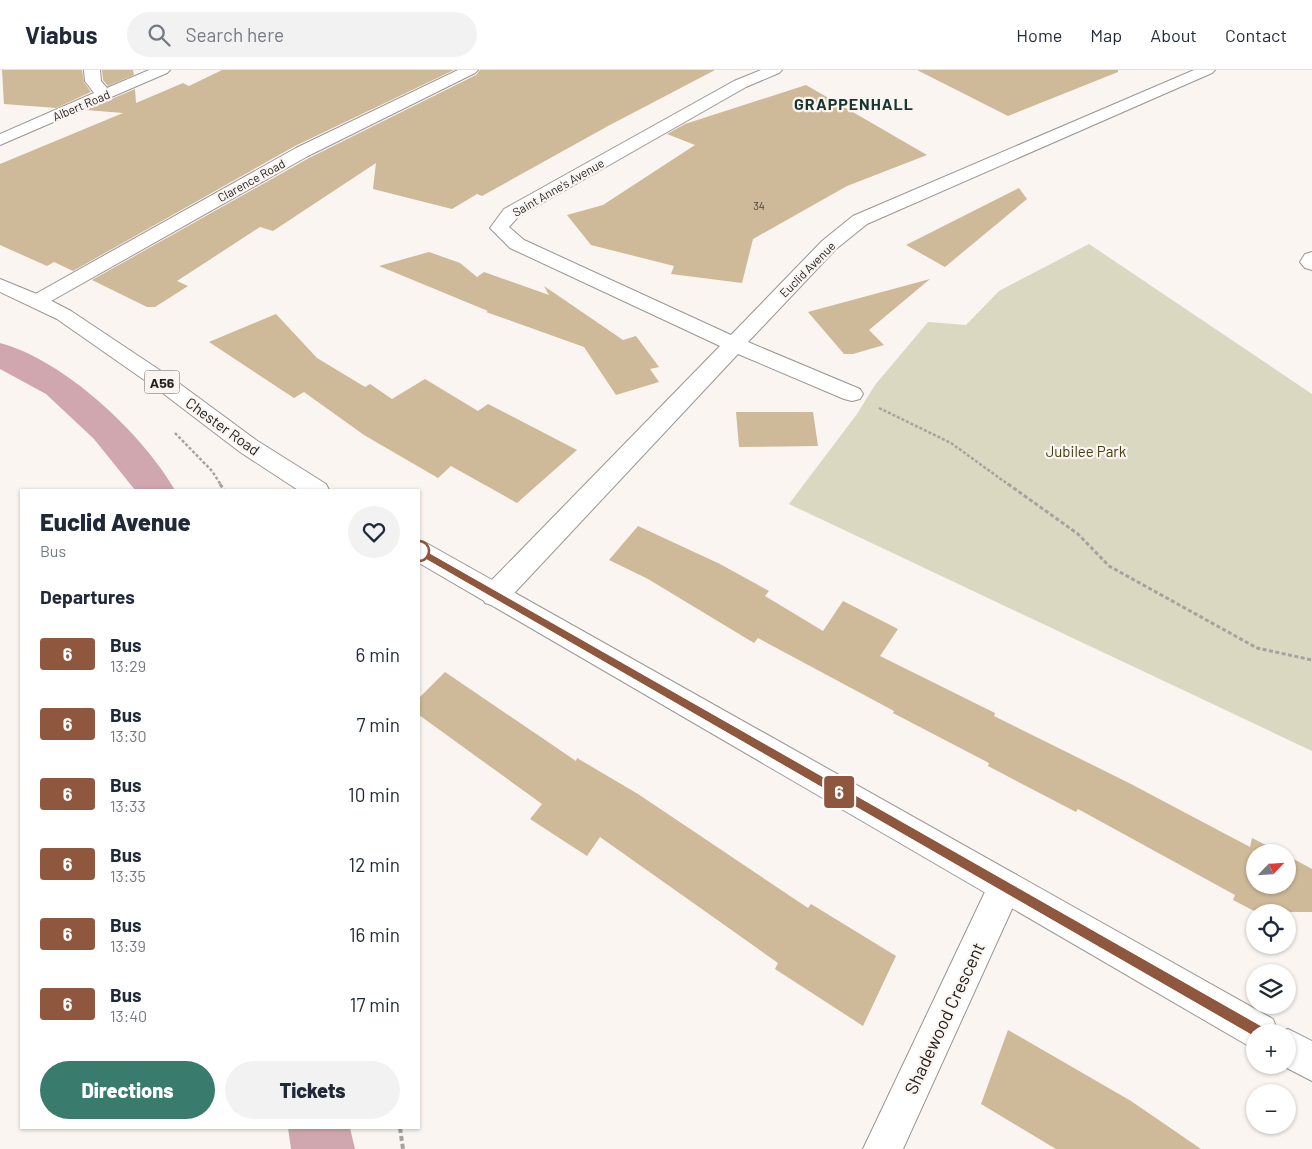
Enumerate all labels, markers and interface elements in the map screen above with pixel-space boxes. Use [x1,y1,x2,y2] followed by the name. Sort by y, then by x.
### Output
[127,12,477,57] search box
[25,20,97,49] text: Viabus
[145,21,173,49] icon: search
[185,23,284,46] text: Search here
[1016,24,1062,46] text: Home
[1090,24,1122,46] text: Map
[1150,24,1197,46] text: About
[1225,24,1287,46] text: Contact
[50,87,112,123] street label: Albert Road
[794,94,914,113] district label: GRAPPENHALL
[510,155,606,219] street label: Saint Anne's Avenue
[215,156,287,204] street label: Clarence Road
[753,199,765,212] house number: 34
[776,238,838,300] street label: Euclid Avenue
[144,370,180,394] road number: A56
[183,393,263,459] street label: Chester Road
[1046,442,1127,460] park label: Jubilee Park
[348,506,400,558] button: heart
[40,507,191,536] text: Euclid Avenue
[408,540,430,562] unlabelled marker
[40,541,66,560] text: Bus
[40,585,135,608] text: Departures
[110,633,142,656] text: Bus
[63,643,72,665] text: 6
[356,643,400,666] text: 6 min
[110,656,146,675] text: 13:29
[110,703,142,726] text: Bus
[63,713,72,735] text: 6
[356,713,400,736] text: 7 min
[110,726,147,745] text: 13:30
[110,773,142,796] text: Bus
[823,776,855,808] line badge: 6
[834,781,844,803] text: 6
[63,783,72,805] text: 6
[348,783,400,806] text: 10 min
[110,796,146,815] text: 13:33
[110,843,142,866] text: Bus
[1246,844,1296,894] north arrow
[1246,844,1296,1134] map controls
[63,853,72,875] text: 6
[349,853,400,876] text: 12 min
[110,866,146,885] text: 13:35
[1246,904,1296,954] button: locate
[110,913,142,936] text: Bus
[63,923,72,945] text: 6
[349,923,400,946] text: 16 min
[110,936,146,955] text: 13:39
[899,939,989,1097] street label: Shadewood Crescent
[1246,964,1296,1014] button: layers
[110,983,142,1006] text: Bus
[63,993,72,1015] text: 6
[350,993,400,1016] text: 17 min
[110,1006,147,1025] text: 13:40
[1246,1024,1296,1074] button: +
[40,1061,215,1119] button: Directions
[225,1061,400,1119] button: Tickets
[1246,1084,1296,1134] button: −

